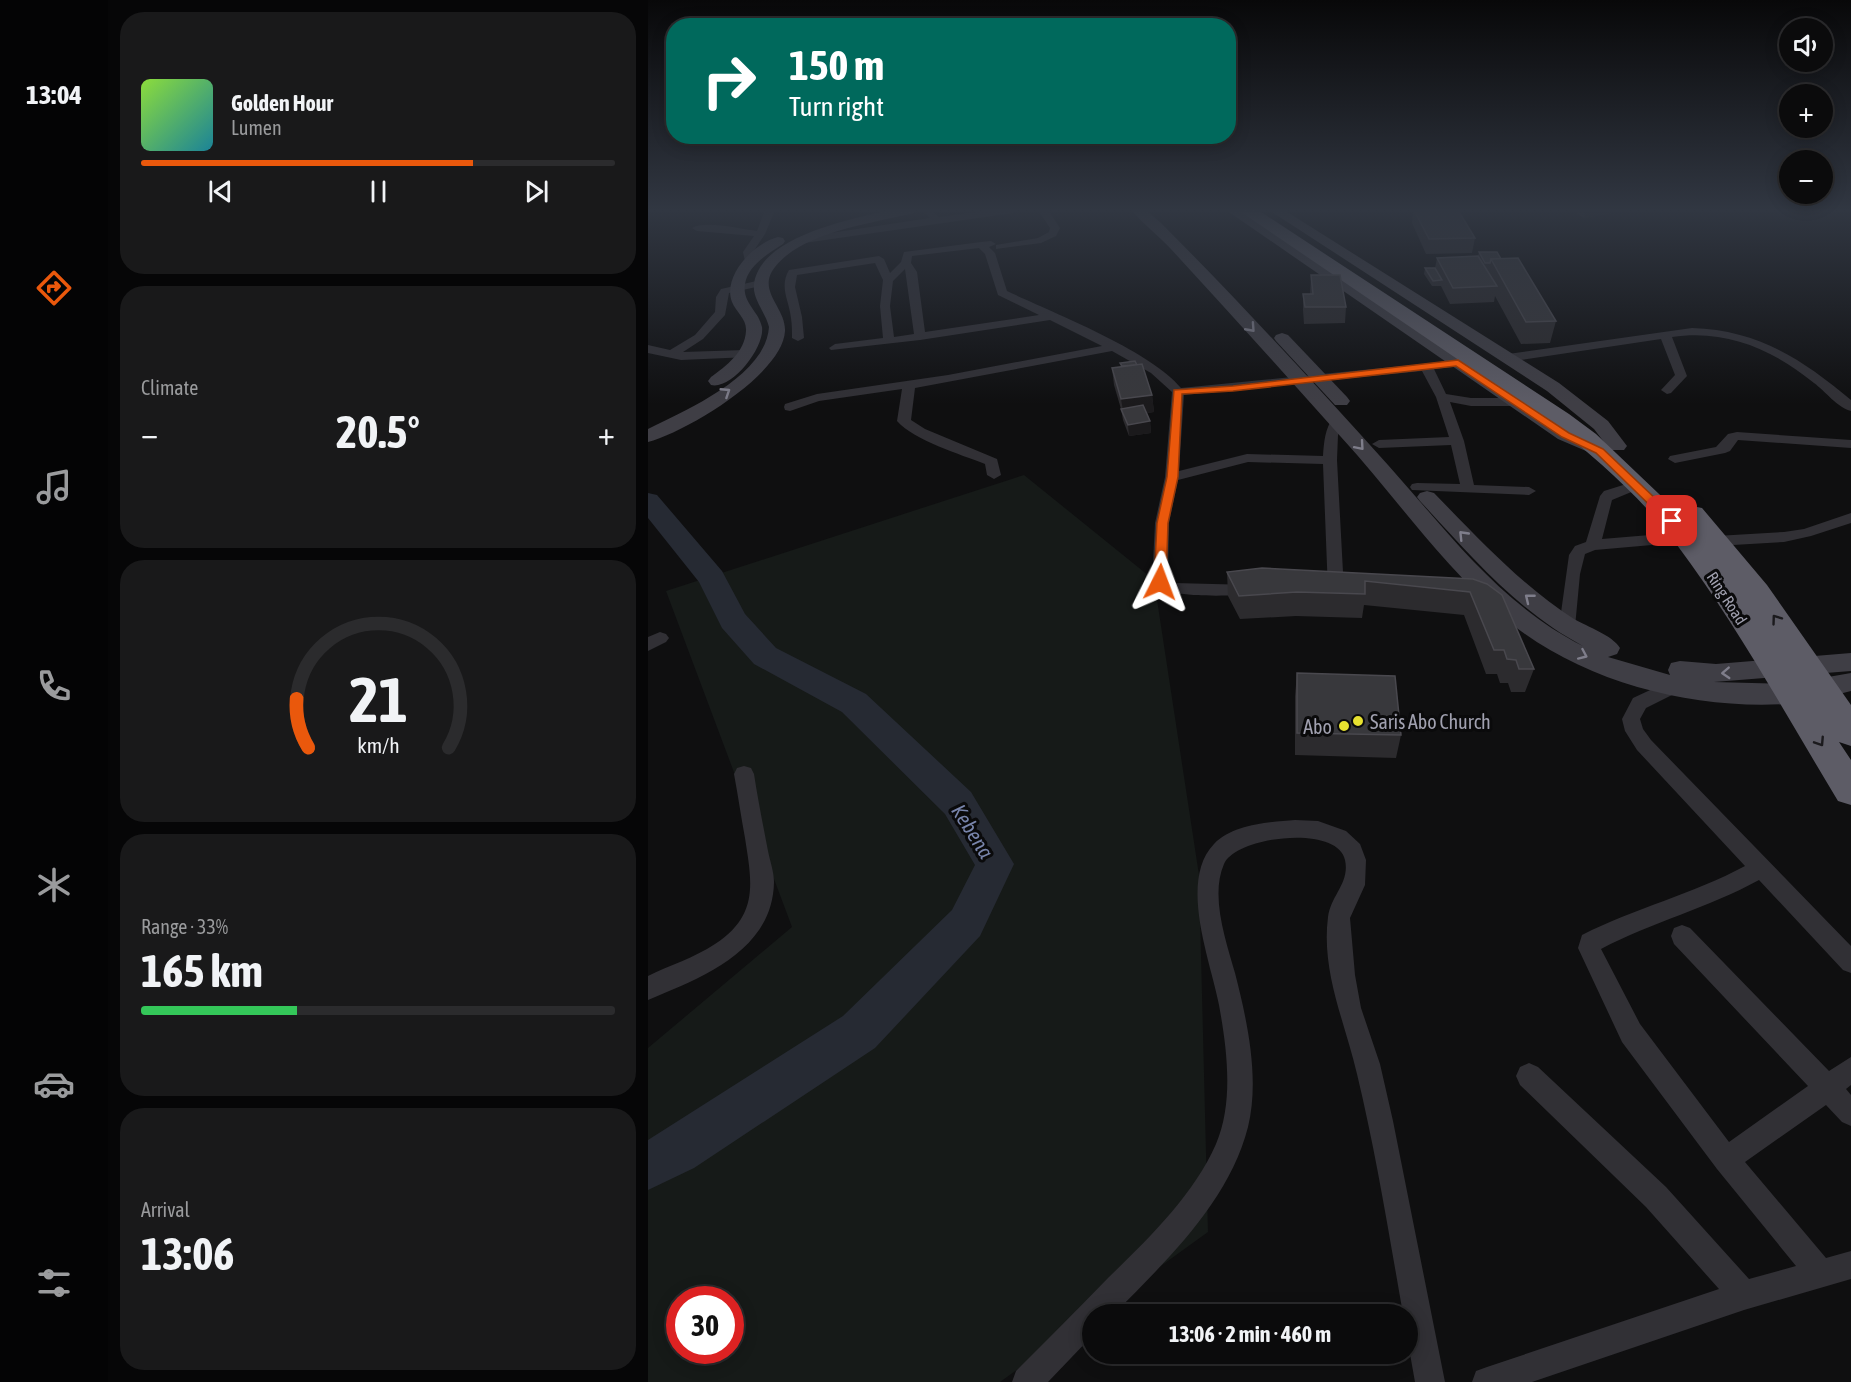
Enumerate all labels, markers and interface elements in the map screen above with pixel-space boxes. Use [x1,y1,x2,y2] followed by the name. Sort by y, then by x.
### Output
[1779,18,1833,204] map controls
[1779,18,1833,72] button: sound
[789,41,884,89] text: 150 m
[690,42,768,120] icon: right
[26,79,82,110] text: 13:04
[1779,84,1833,138] button: +
[231,90,333,116] text: Golden Hour
[789,91,884,122] text: Turn right
[231,116,282,139] text: Lumen
[1779,150,1833,204] button: −
[204,175,237,208] icon: previous
[362,175,395,208] icon: pause
[520,175,553,208] icon: next
[33,267,75,309] icon: directions
[1244,321,1255,331] one-way arrow
[141,376,198,399] text: Climate
[720,389,731,400] one-way arrow
[336,406,420,458] text: 20.5°
[141,414,158,452] text: −
[598,414,615,452] text: +
[1353,439,1364,449] one-way arrow
[33,466,75,508] icon: music
[1646,495,1697,546] pin
[1655,504,1688,537] icon: arrive
[1460,531,1471,542] one-way arrow
[1128,550,1192,614] position arrow
[1703,568,1751,628] street label: Ring Road
[1524,594,1535,605] one-way arrow
[1773,615,1784,626] one-way arrow
[1576,648,1587,660] one-way arrow
[349,664,407,735] text: 21
[33,665,75,707] icon: phone
[1722,666,1731,679] one-way arrow
[1370,710,1491,733] place label: Saris Abo Church
[1351,714,1365,728] marker: Saris Abo Church
[1303,715,1332,738] place label: Abo
[1337,719,1351,733] marker: Abo
[357,733,399,758] text: km/h
[1813,735,1824,746] one-way arrow
[947,800,999,863] water label: Kebena
[33,864,75,906] icon: climate
[141,915,228,938] text: Range · 33%
[141,945,263,997] text: 165 km
[33,1063,75,1105] icon: car
[141,1198,190,1221] text: Arrival
[141,1228,235,1280] text: 13:06
[33,1262,75,1304] icon: filters
[666,1286,744,1364] speed limit sign: 30
[1169,1321,1331,1347] text: 13:06 · 2 min · 460 m

